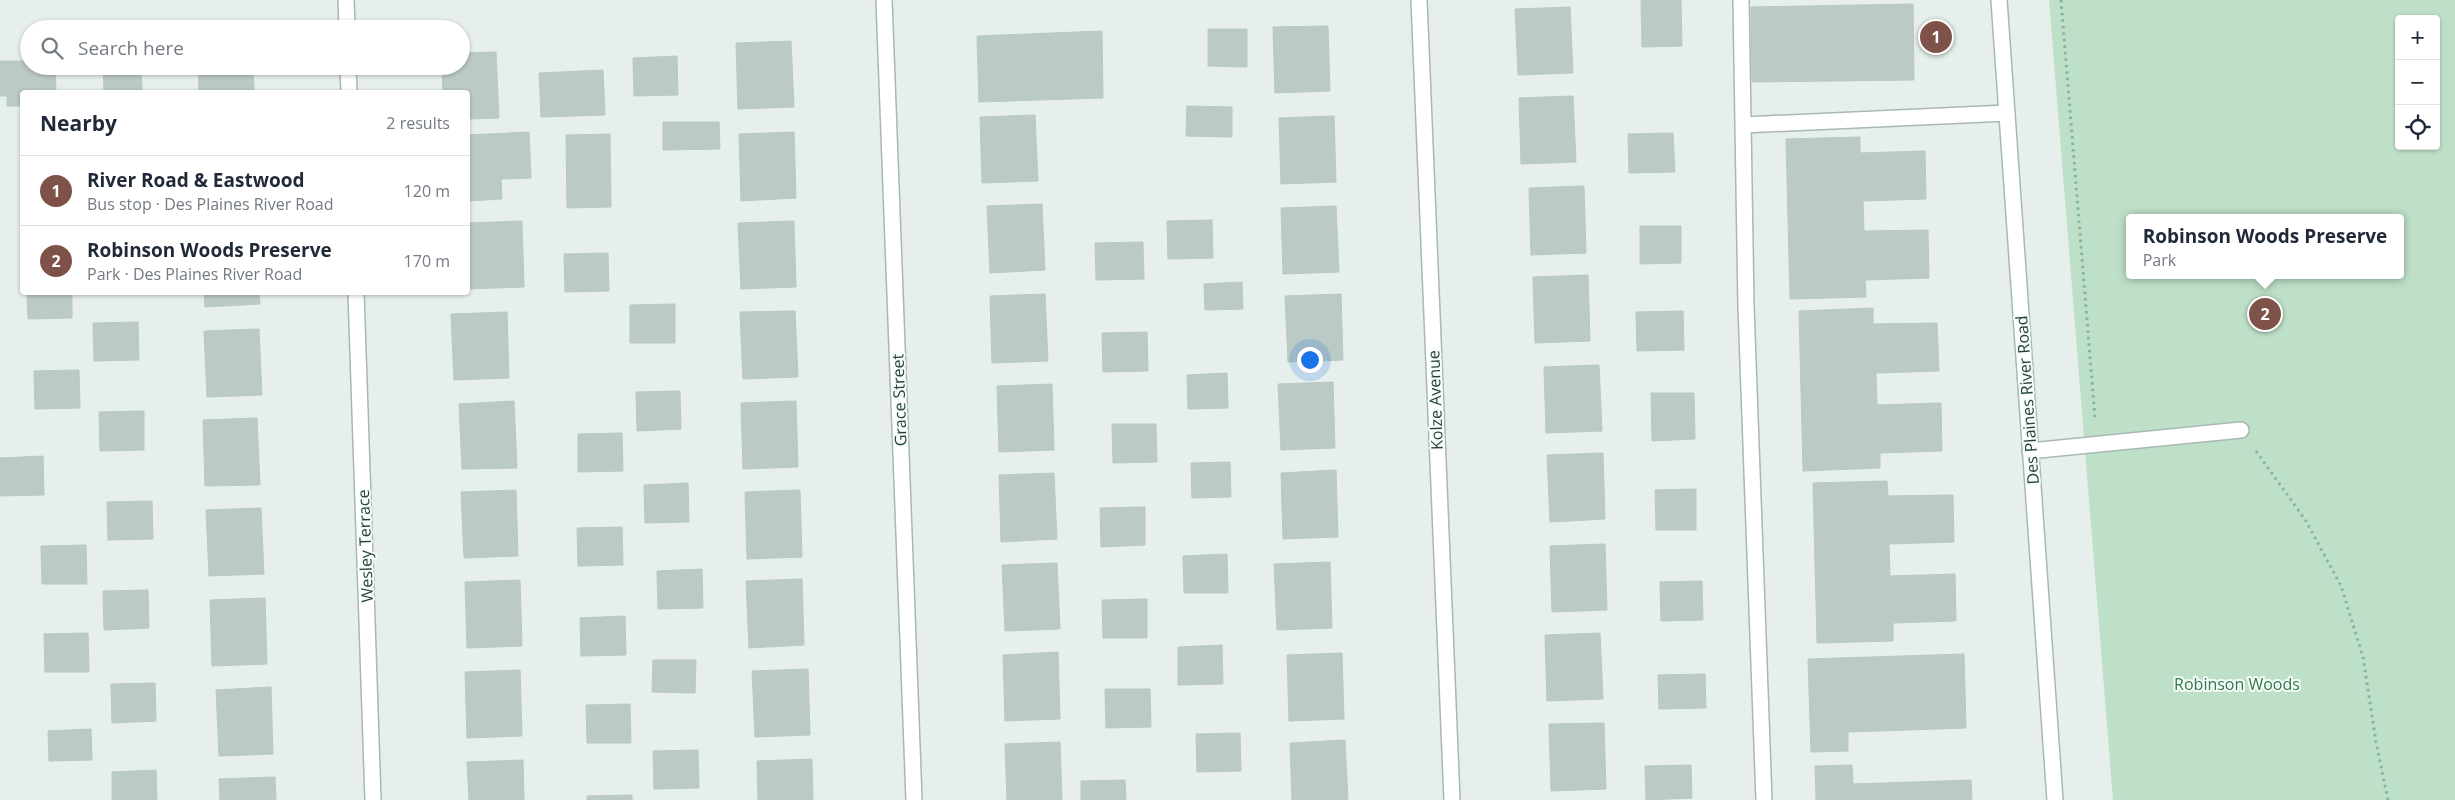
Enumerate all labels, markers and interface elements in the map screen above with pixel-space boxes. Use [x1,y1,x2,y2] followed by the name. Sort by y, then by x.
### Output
[2395,15,2440,150] map controls
[2395,15,2440,60] button: +
[1920,18,1952,56] pin: 1
[20,20,470,75] search box
[38,34,66,62] icon: search
[78,35,184,61] text: Search here
[2395,60,2440,105] button: −
[2395,105,2440,150] button: locate
[40,109,117,137] text: Nearby
[386,112,450,134] text: 2 results
[87,167,305,193] text: River Road & Eastwood
[51,180,61,202] text: 1
[404,180,450,202] text: 120 m
[87,193,334,215] text: Bus stop · Des Plaines River Road
[2126,214,2404,279] popup
[2143,223,2387,249] text: Robinson Woods Preserve
[87,237,332,263] text: Robinson Woods Preserve
[2143,249,2176,271] text: Park
[51,250,61,272] text: 2
[404,250,450,272] text: 170 m
[87,263,302,285] text: Park · Des Plaines River Road
[2249,295,2281,333] pin: 2
[2010,315,2044,485] street label: Des Plaines River Road
[1297,347,1323,373] your location
[1422,350,1448,450] street label: Kolze Avenue
[886,353,912,447] street label: Grace Street
[352,489,378,603] street label: Wesley Terrace
[2174,673,2300,695] park label: Robinson Woods

